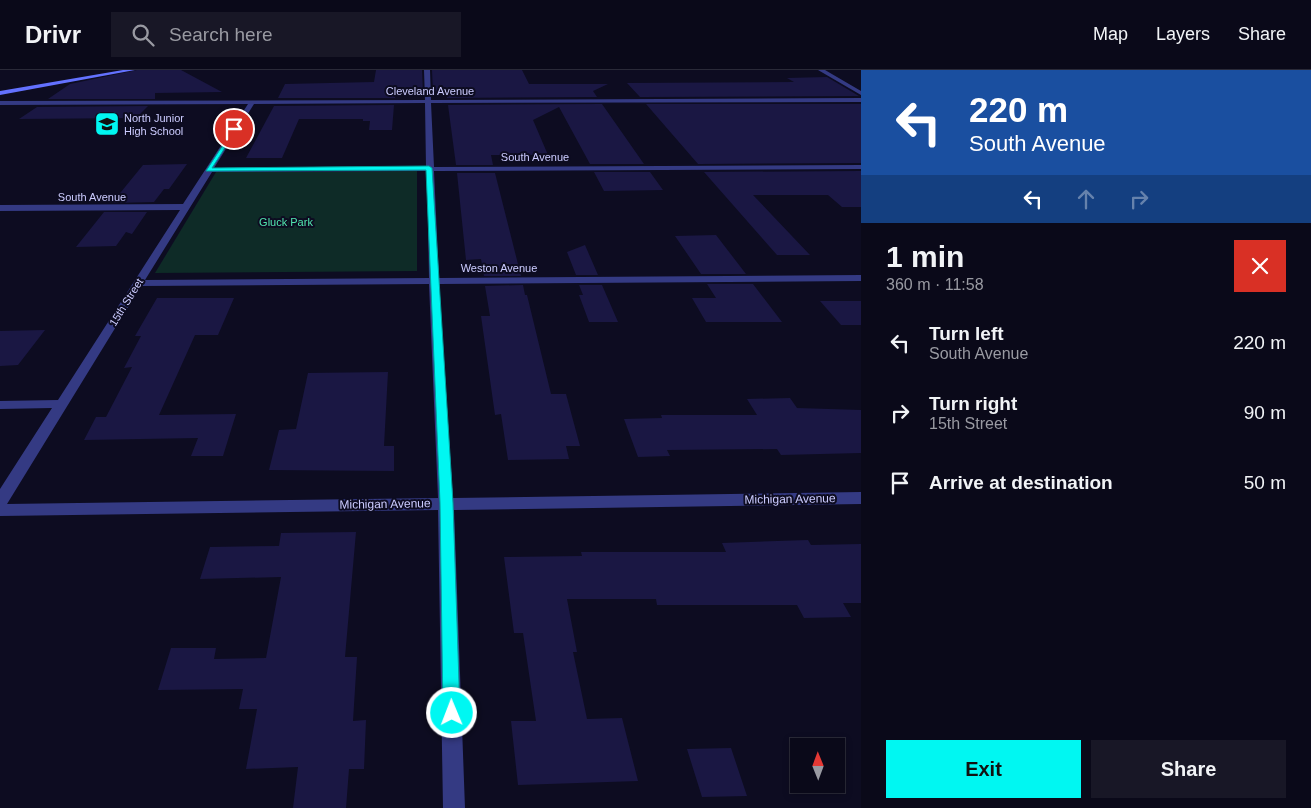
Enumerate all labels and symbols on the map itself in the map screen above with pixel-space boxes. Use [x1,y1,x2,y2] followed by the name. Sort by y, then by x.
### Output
[386,85,474,97] street label: Cleveland Avenue
[213,108,255,150] pin
[94,111,120,137] school or university icon: North Junior High School
[124,112,184,137] place label: North Junior High School
[501,151,569,163] street label: South Avenue
[58,191,126,203] street label: South Avenue
[259,216,313,228] park label: Gluck Park
[461,262,537,274] street label: Weston Avenue
[107,276,145,328] street label: 15th Street
[744,491,836,507] street label: Michigan Avenue
[339,496,431,512] street label: Michigan Avenue
[425,686,477,738] position arrow
[790,738,845,792] north arrow

